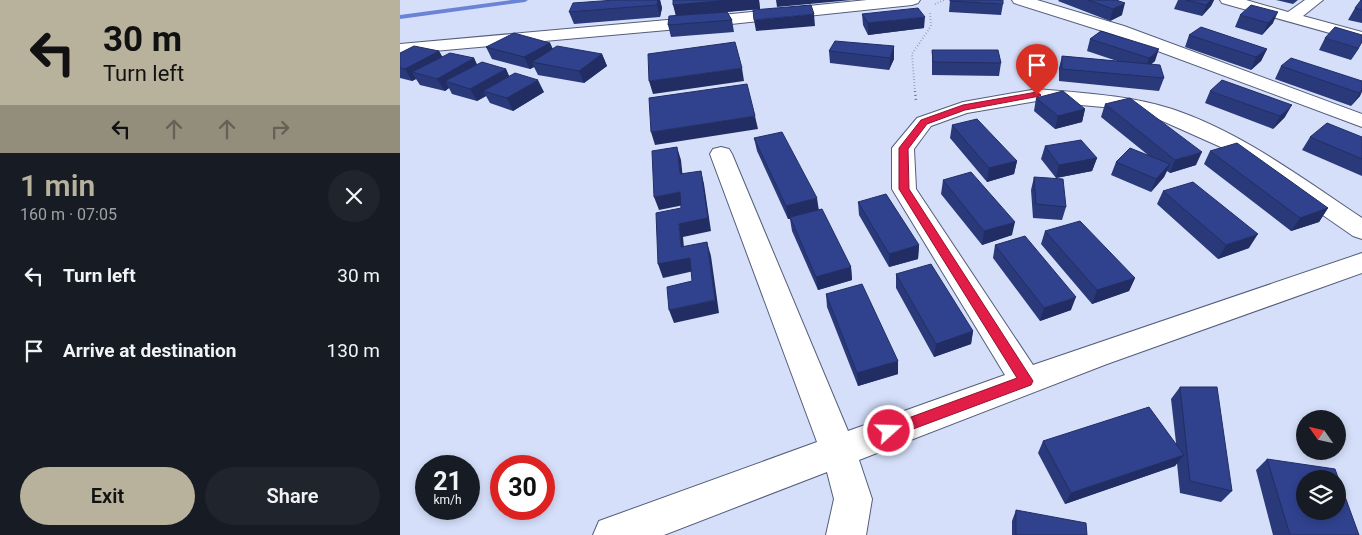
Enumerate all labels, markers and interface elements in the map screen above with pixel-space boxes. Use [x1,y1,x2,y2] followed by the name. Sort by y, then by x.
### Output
[103,19,182,60] text: 30 m
[20,20,85,85] icon: left
[1016,44,1058,95] pin
[1023,51,1051,79] icon: arrive
[103,61,184,86] text: Turn left
[107,115,135,143] icon: left
[160,115,188,143] icon: ahead
[213,115,241,143] icon: ahead
[266,115,294,143] icon: right
[20,168,95,203] text: 1 min
[328,170,380,222] button: close
[20,205,117,224] text: 160 m · 07:05
[20,262,48,290] icon: left
[63,264,136,287] text: Turn left
[337,264,380,287] text: 30 m
[20,337,48,365] icon: arrive
[63,339,236,362] text: Arrive at destination
[327,339,380,362] text: 130 m
[862,404,914,456] position arrow
[1296,410,1346,460] north arrow
[1296,410,1346,520] map controls
[490,455,555,520] speed limit sign: 30
[20,467,195,525] button: Exit
[205,467,380,525] button: Share
[433,467,462,496] text: 21
[1296,470,1346,520] button: layers
[433,493,462,507] text: km/h

